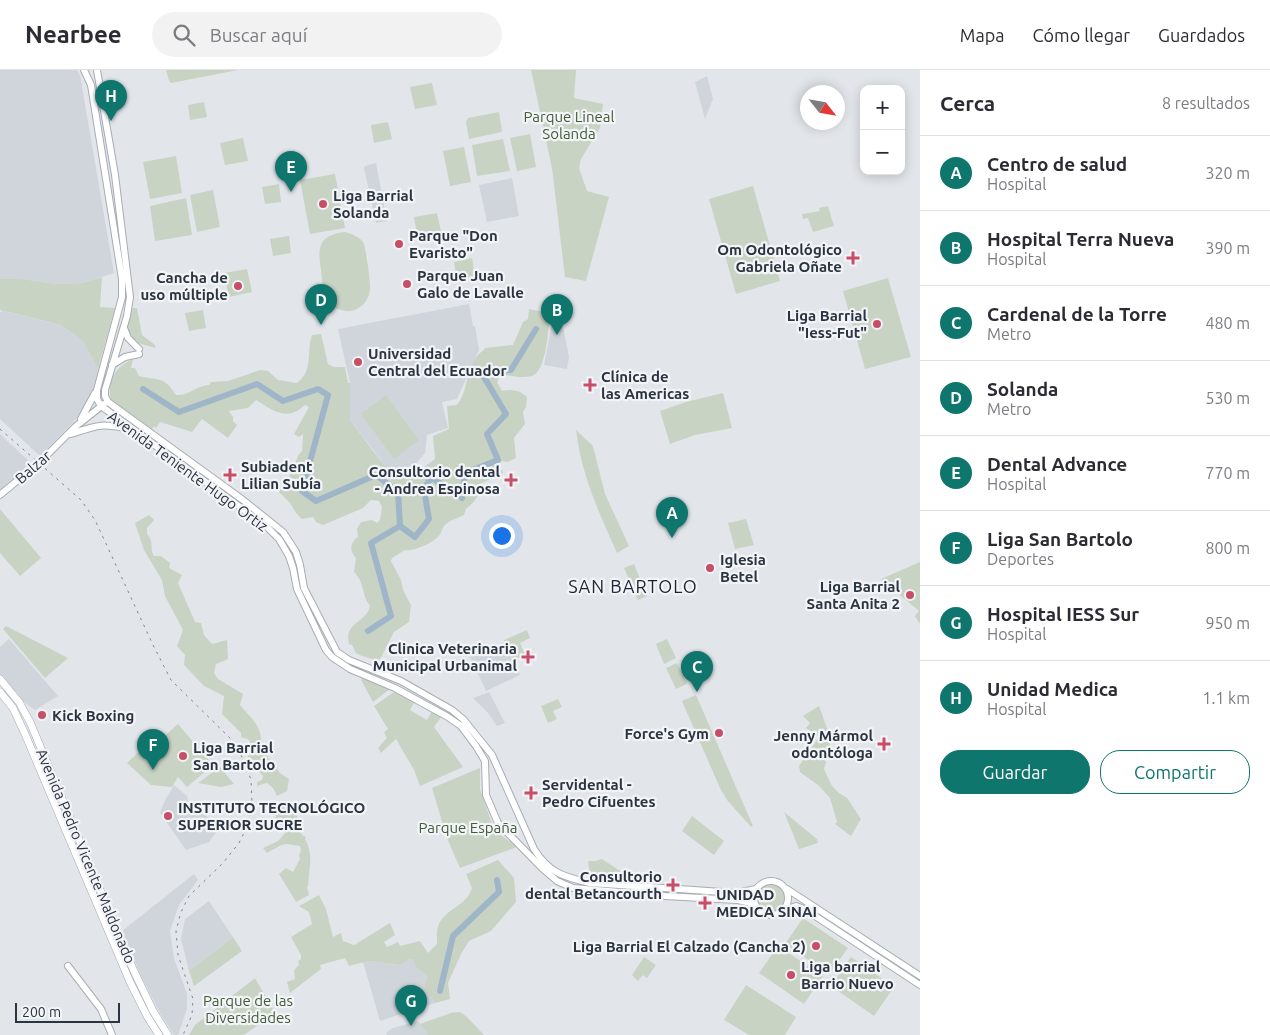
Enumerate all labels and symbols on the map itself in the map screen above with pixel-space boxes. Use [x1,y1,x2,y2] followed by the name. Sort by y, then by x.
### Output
[95,80,127,121] pin: H
[800,85,845,130] north arrow
[523,108,615,142] park label: Parque Lineal Solanda
[275,151,307,192] pin: E
[333,187,414,221] place label: Liga Barrial Solanda
[317,198,329,210] marker: Liga Barrial Solanda
[409,227,498,261] place label: Parque "Don Evaristo"
[393,238,405,250] marker: Parque "Don Evaristo"
[717,241,842,275] place label: Om Odontológico Gabriela Oñate
[846,251,860,265] marker: Om Odontológico Gabriela Oñate
[417,267,524,301] place label: Parque Juan Galo de Lavalle
[141,269,228,303] place label: Cancha de uso múltiple
[401,278,413,290] marker: Parque Juan Galo de Lavalle
[232,280,244,292] marker: Cancha de uso múltiple
[305,284,337,325] pin: D
[541,294,573,335] pin: B
[787,307,867,341] place label: Liga Barrial "Iess-Fut"
[871,318,883,330] marker: Liga Barrial "Iess-Fut"
[368,345,507,379] place label: Universidad Central del Ecuador
[352,356,364,368] marker: Universidad Central del Ecuador
[601,368,689,402] place label: Clínica de las Americas
[583,378,597,392] marker: Clínica de las Americas
[105,407,271,535] street label: Avenida Teniente Hugo Ortiz
[12,447,54,487] street label: Balzar
[241,458,321,492] place label: Subiadent Lilian Subía
[369,463,500,497] place label: Consultorio dental - Andrea Espinosa
[223,468,237,482] marker: Subiadent Lilian Subía
[504,473,518,487] marker: Consultorio dental - Andrea Espinosa
[656,497,688,538] pin: A
[489,523,515,549] your location
[720,551,766,585] place label: Iglesia Betel
[704,562,716,574] marker: Iglesia Betel
[568,576,698,596] district label: SAN BARTOLO
[807,578,900,612] place label: Liga Barrial Santa Anita 2
[904,589,916,601] marker: Liga Barrial Santa Anita 2
[373,640,517,674] place label: Clinica Veterinaria Municipal Urbanimal
[521,650,535,664] marker: Clinica Veterinaria Municipal Urbanimal
[681,651,713,692] pin: C
[52,707,134,724] place label: Kick Boxing
[36,709,48,721] marker: Kick Boxing
[624,725,709,742] place label: Force's Gym
[713,727,725,739] marker: Force's Gym
[774,727,873,761] place label: Jenny Mármol odontóloga
[137,729,169,770] pin: F
[877,737,891,751] marker: Jenny Mármol odontóloga
[193,739,275,773] place label: Liga Barrial San Bartolo
[33,746,139,966] street label: Avenida Pedro Vicente Maldonado
[177,750,189,762] marker: Liga Barrial San Bartolo
[542,776,656,810] place label: Servidental - Pedro Cifuentes
[524,786,538,800] marker: Servidental - Pedro Cifuentes
[178,799,365,833] place label: INSTITUTO TECNOLÓGICO SUPERIOR SUCRE
[162,810,174,822] marker: INSTITUTO TECNOLÓGICO SUPERIOR SUCRE
[419,819,517,836] park label: Parque España
[525,868,662,902] place label: Consultorio dental Betancourth
[666,878,680,892] marker: Consultorio dental Betancourth
[716,886,817,920] place label: UNIDAD MEDICA SINAI
[698,896,712,910] marker: UNIDAD MEDICA SINAI
[573,938,806,955] place label: Liga Barrial El Calzado (Cancha 2)
[810,940,822,952] marker: Liga Barrial El Calzado (Cancha 2)
[801,958,894,992] place label: Liga barrial Barrio Nuevo
[785,969,797,981] marker: Liga barrial Barrio Nuevo
[395,985,427,1026] pin: G
[203,992,293,1026] park label: Parque de las Diversidades
[15,1000,120,1023] scale bar

